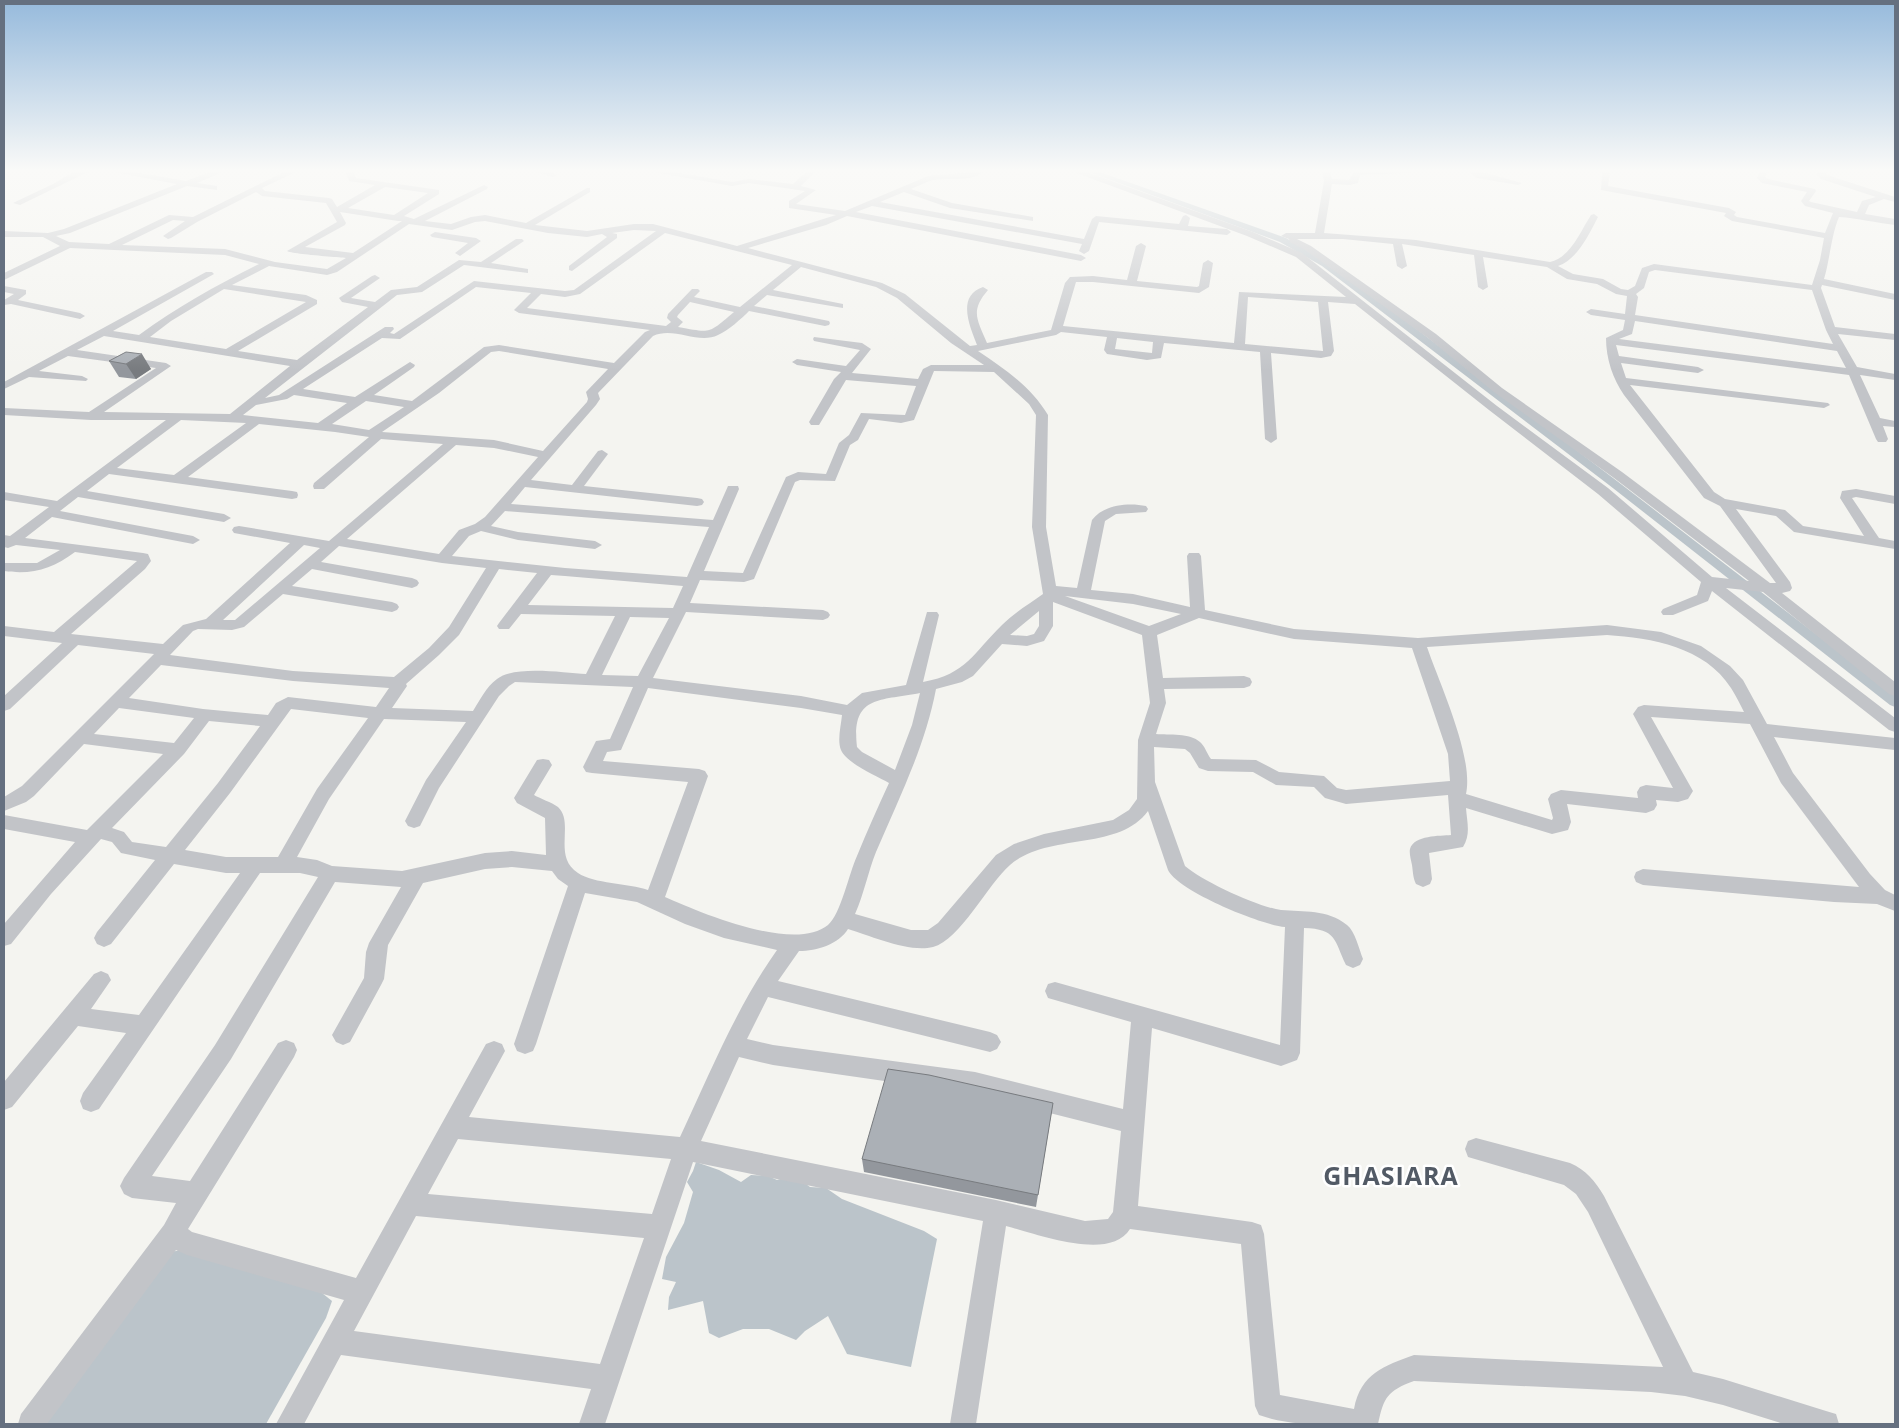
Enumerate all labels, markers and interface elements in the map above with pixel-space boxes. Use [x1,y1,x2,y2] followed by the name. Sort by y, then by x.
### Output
[1323,1158,1459,1192] district label: GHASIARA

